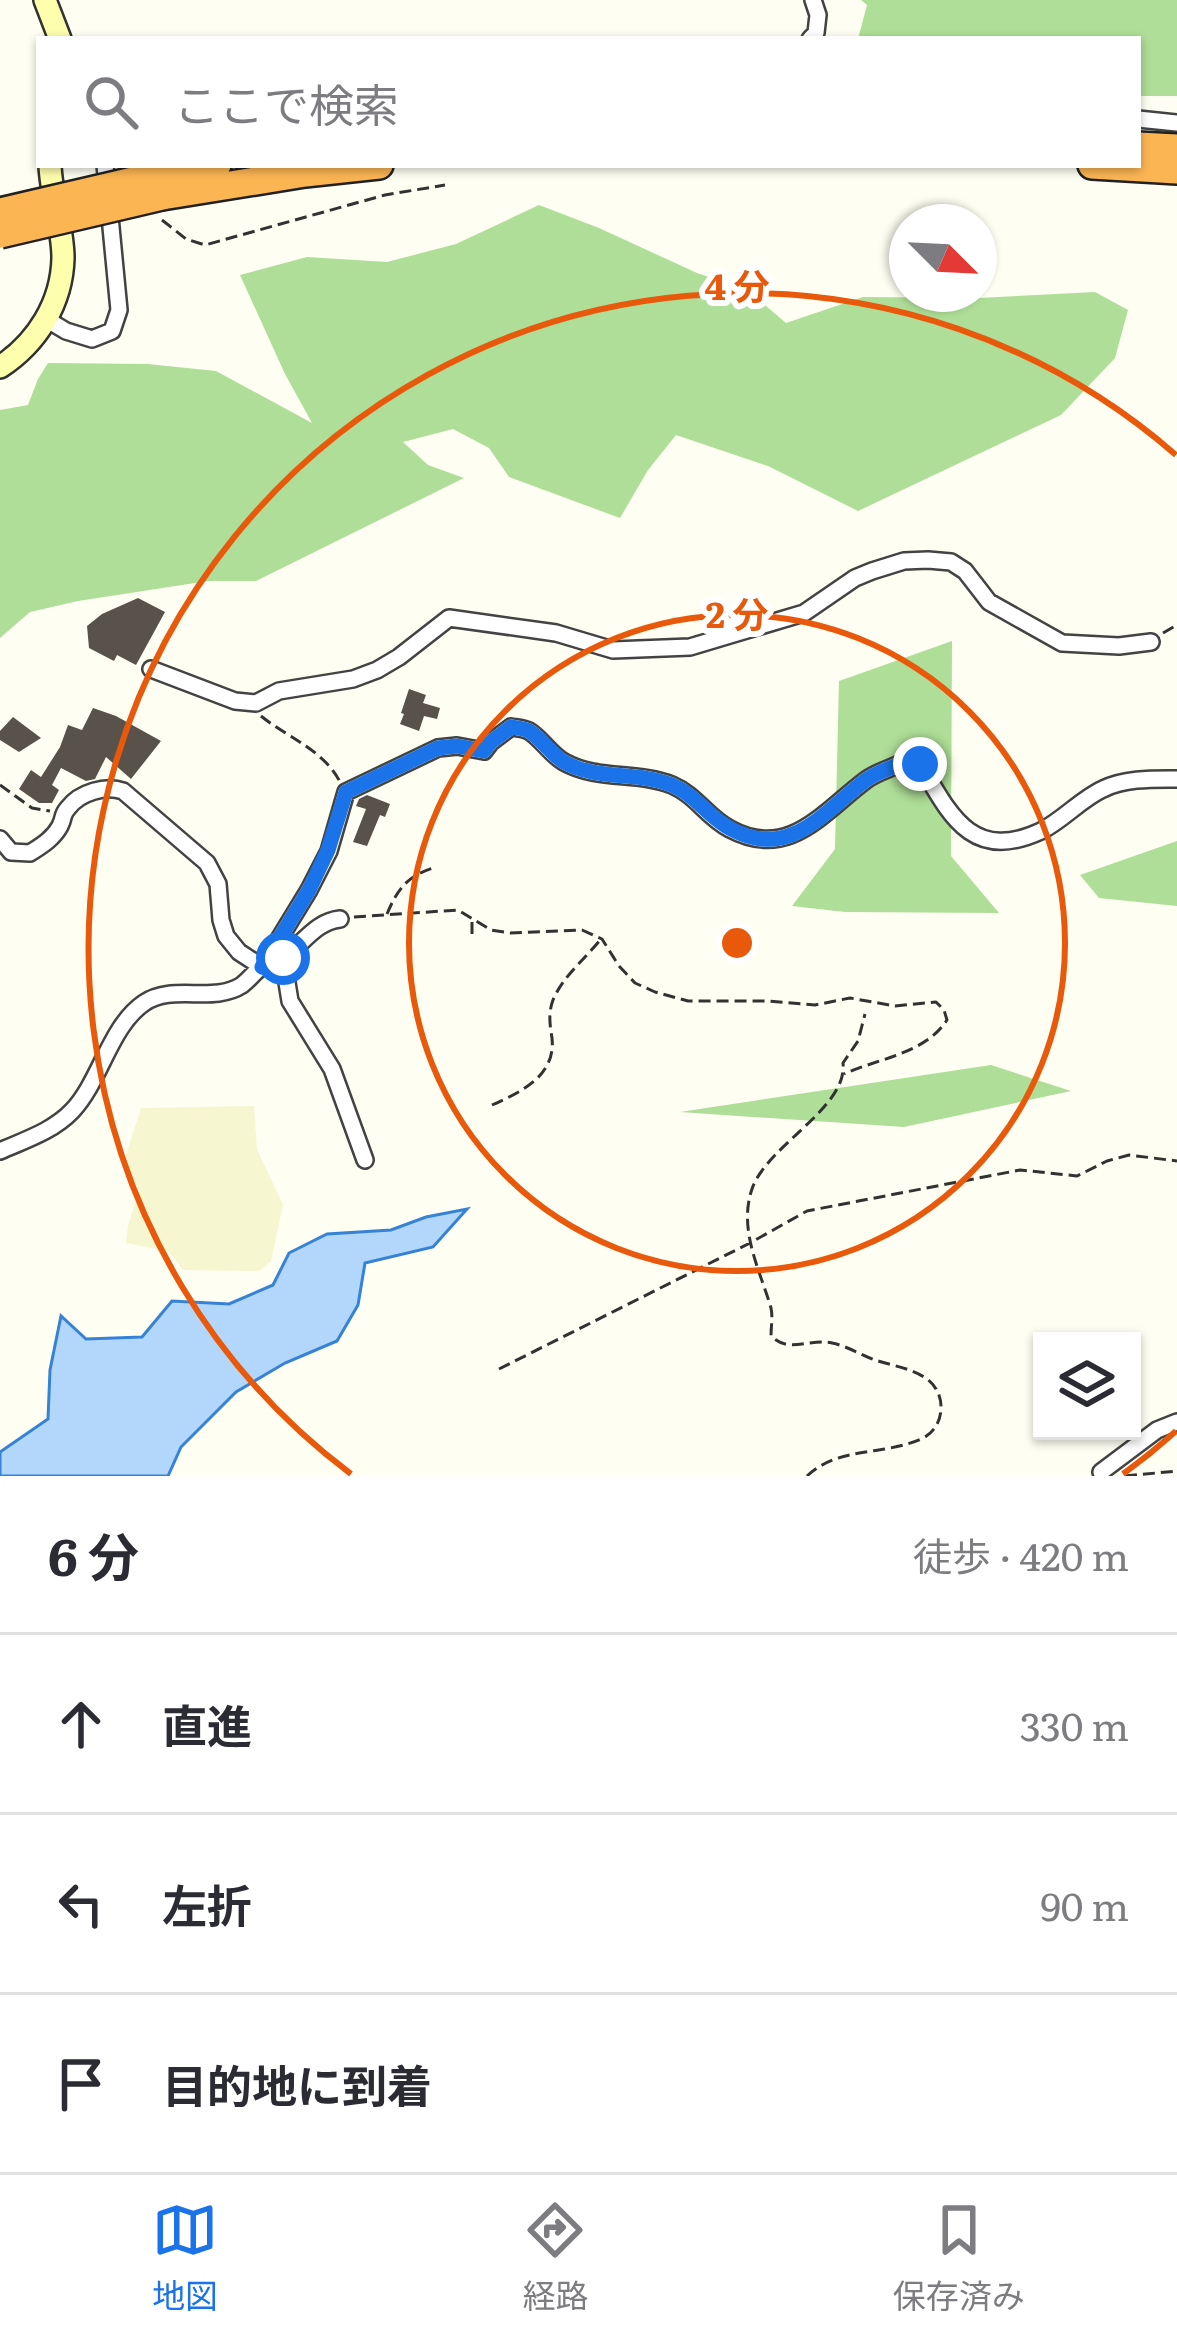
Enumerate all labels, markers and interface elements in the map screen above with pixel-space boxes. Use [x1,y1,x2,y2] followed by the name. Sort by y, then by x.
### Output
[36,36,1141,168] search box
[78,69,144,135] icon: search
[174,69,399,136] text: ここで検索
[889,204,997,312] north arrow
[705,258,769,311] text: 4 分
[706,586,768,639] text: 2 分
[893,737,947,791] route end
[716,922,758,964] centre of rings
[256,931,310,985] route start
[1033,1332,1141,1440] map controls
[1033,1332,1141,1440] button: layers
[48,1516,139,1592] text: 6 分
[913,1525,1129,1583] text: 徒歩 · 420 m
[162,1690,252,1757] text: 直進
[48,1691,114,1757] icon: ahead
[1020,1695,1129,1753] text: 330 m
[162,1870,252,1937] text: 左折
[48,1871,114,1937] icon: left
[1040,1875,1129,1933] text: 90 m
[162,2050,432,2117] text: 目的地に到着
[48,2051,114,2117] icon: arrive
[152,2197,218,2318] tab: 地図
[522,2197,588,2318] tab: 経路
[893,2197,1025,2318] tab: 保存済み

